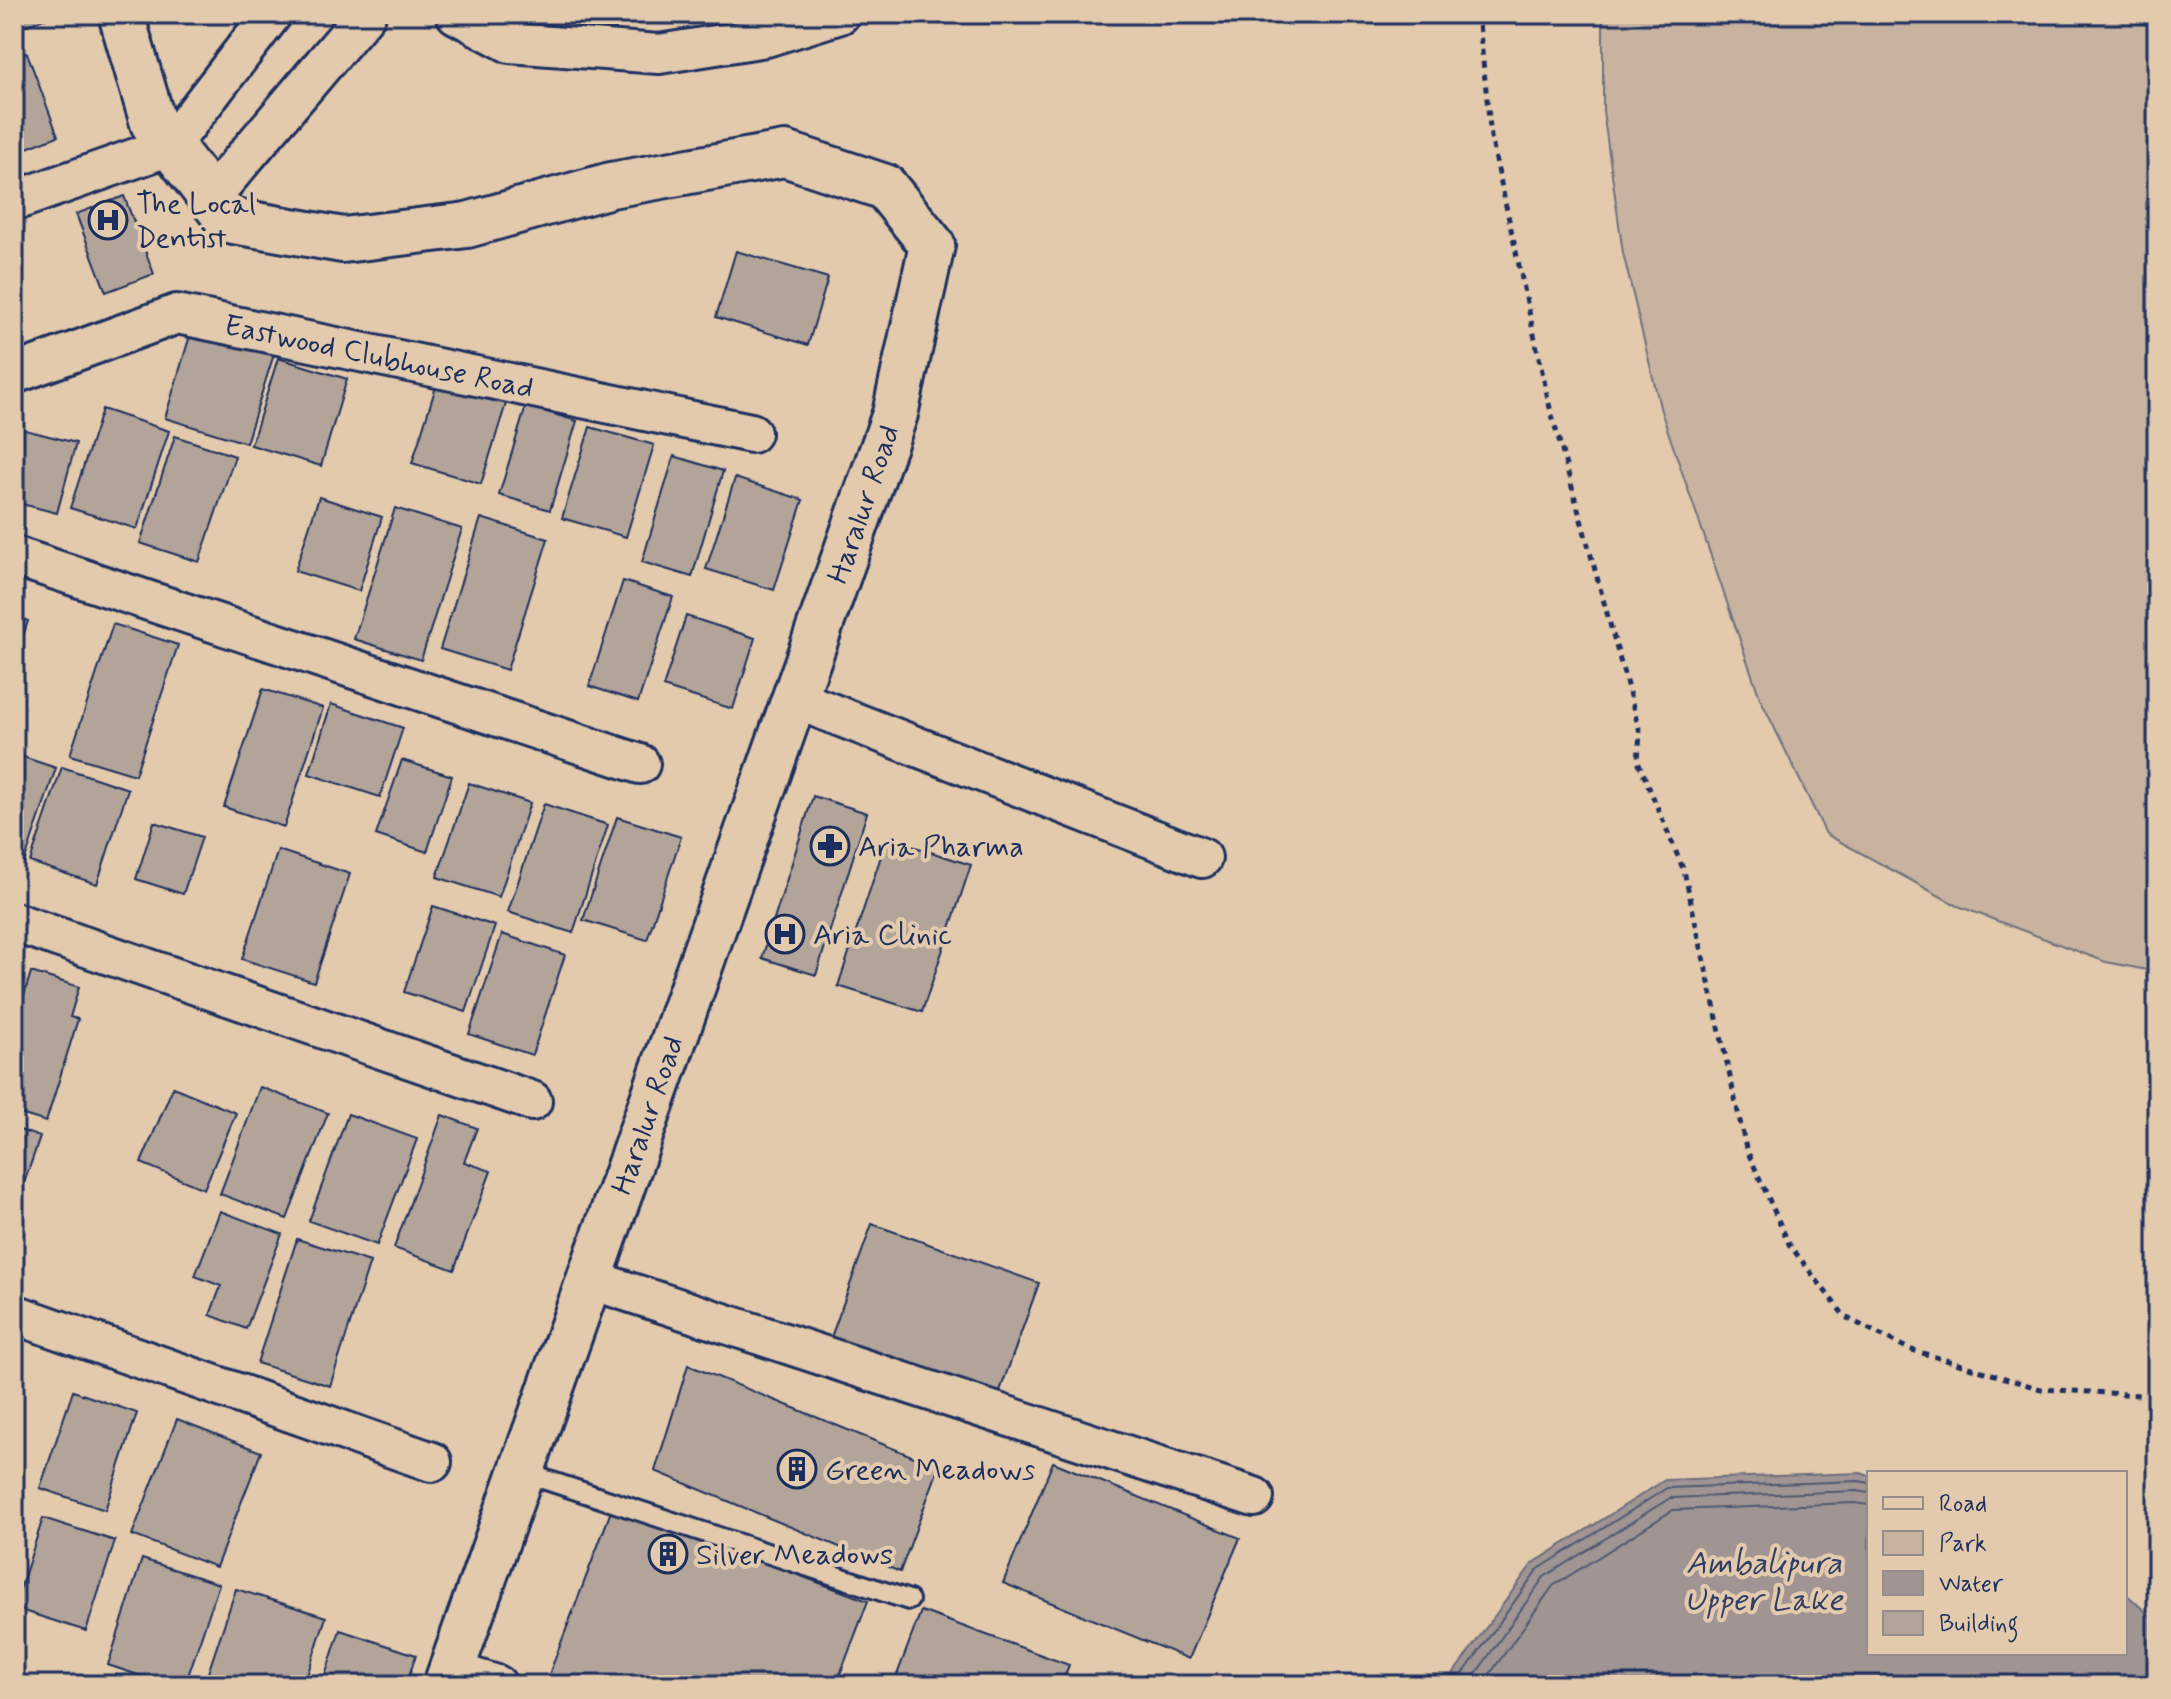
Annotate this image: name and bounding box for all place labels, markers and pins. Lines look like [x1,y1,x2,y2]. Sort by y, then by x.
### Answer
place label: The Local Dentist [136,185,256,258]
hospital icon: The Local Dentist [87,199,129,241]
pharmacy icon: Aria Pharma [809,825,851,867]
place label: Aria Pharma [858,828,1024,867]
hospital icon: Aria Clinic [764,913,806,955]
place label: Aria Clinic [813,916,952,955]
building icon: Green Meadows [776,1448,818,1490]
place label: Green Meadows [825,1451,1035,1490]
building icon: Silver Meadows [647,1533,689,1575]
place label: Silver Meadows [696,1536,893,1575]

